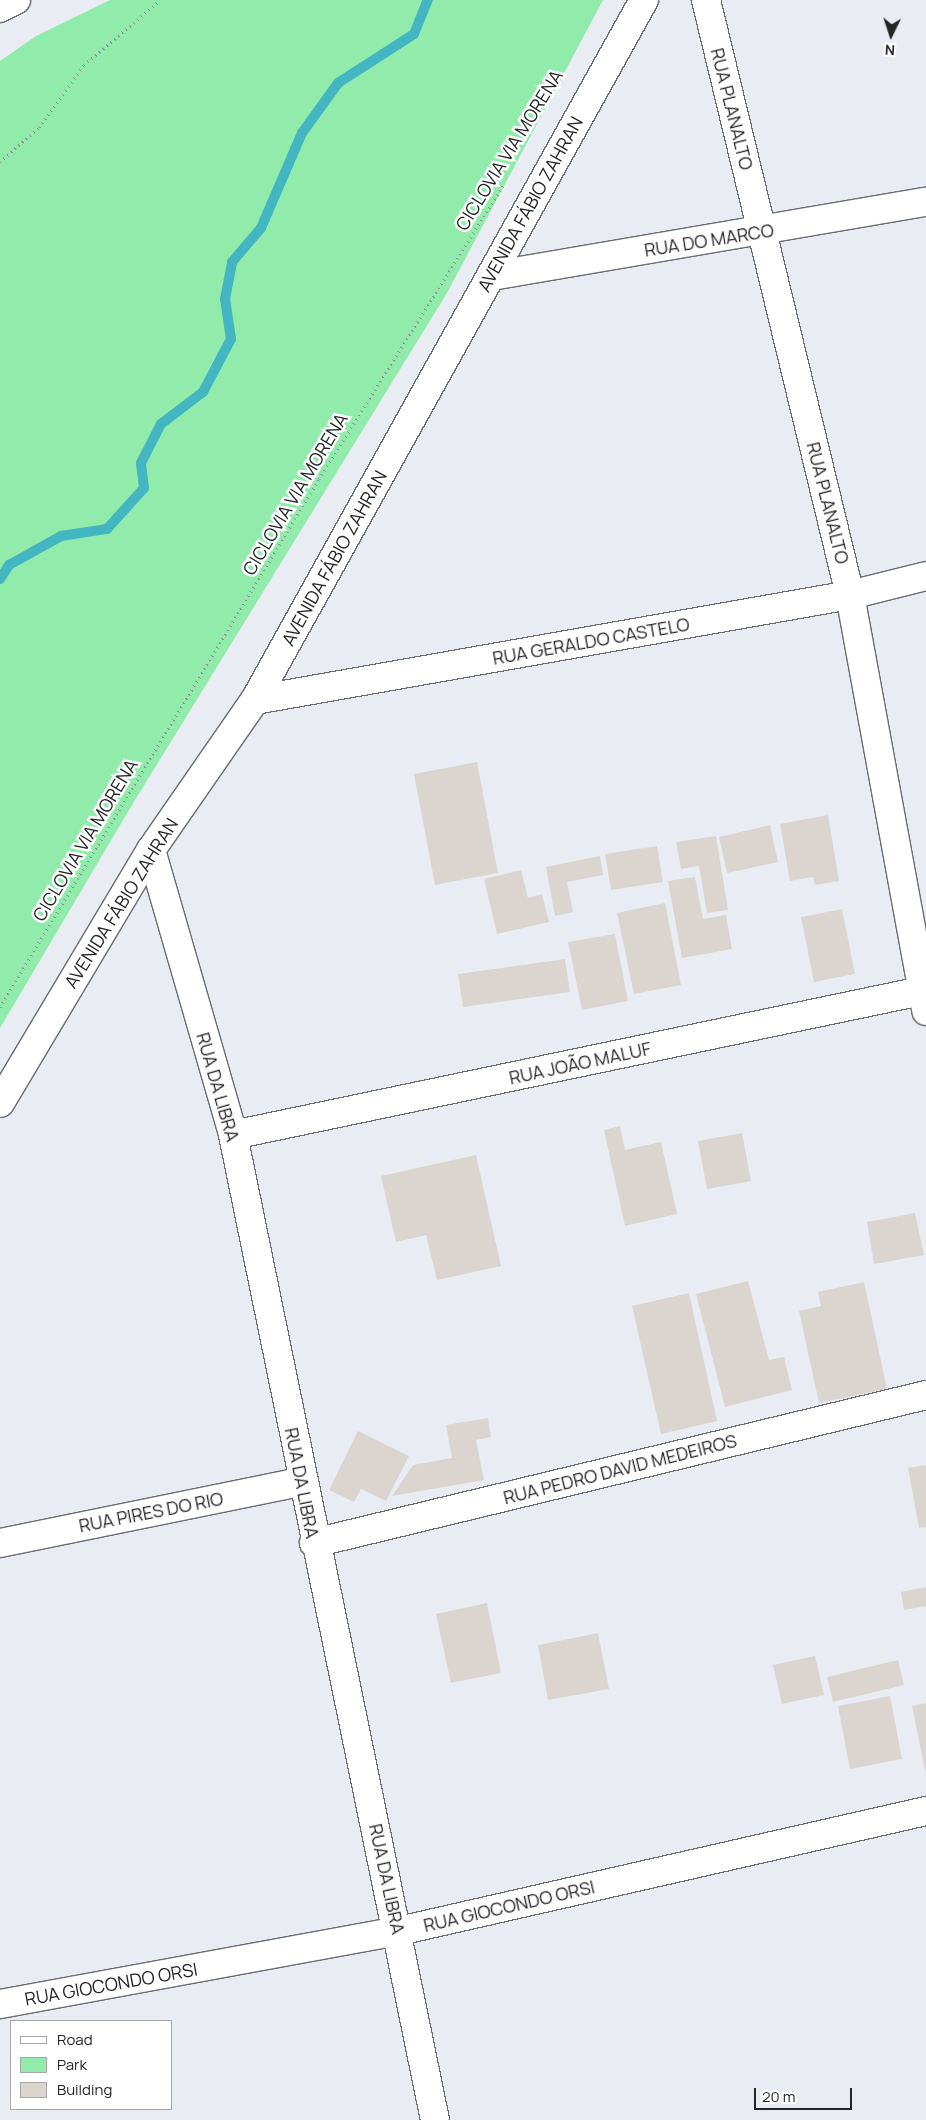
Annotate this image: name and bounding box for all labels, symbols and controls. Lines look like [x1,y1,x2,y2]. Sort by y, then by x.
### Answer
north arrow [866,10,916,60]
text: N [884,41,896,60]
street label: RUA PLANALTO [706,46,758,172]
street label: CICLOVIA VIA MORENA [451,66,567,234]
street label: AVENIDA FÁBIO ZAHRAN [473,113,587,295]
street label: RUA DO MARCO [643,219,775,261]
street label: CICLOVIA VIA MORENA [238,409,352,579]
street label: RUA PLANALTO [802,440,854,566]
street label: AVENIDA FÁBIO ZAHRAN [277,467,391,649]
street label: RUA GERALDO CASTELO [491,613,691,669]
street label: CICLOVIA VIA MORENA [28,755,142,925]
street label: AVENIDA FÁBIO ZAHRAN [60,814,182,992]
street label: RUA DA LIBRA [192,1030,244,1144]
street label: RUA JOÃO MALUF [507,1037,653,1089]
street label: RUA DA LIBRA [281,1426,323,1540]
street label: RUA PEDRO DAVID MEDEIROS [501,1430,739,1508]
street label: RUA PIRES DO RIO [77,1487,225,1537]
street label: RUA DA LIBRA [365,1822,409,1936]
street label: RUA GIOCONDO ORSI [421,1876,597,1936]
street label: RUA GIOCONDO ORSI [23,1958,199,2010]
legend [10,2020,172,2110]
text: Road [57,2029,93,2050]
text: Park [57,2054,87,2075]
scale bar [756,2078,854,2110]
text: Building [57,2079,112,2100]
text: 20 m [762,2086,795,2107]

